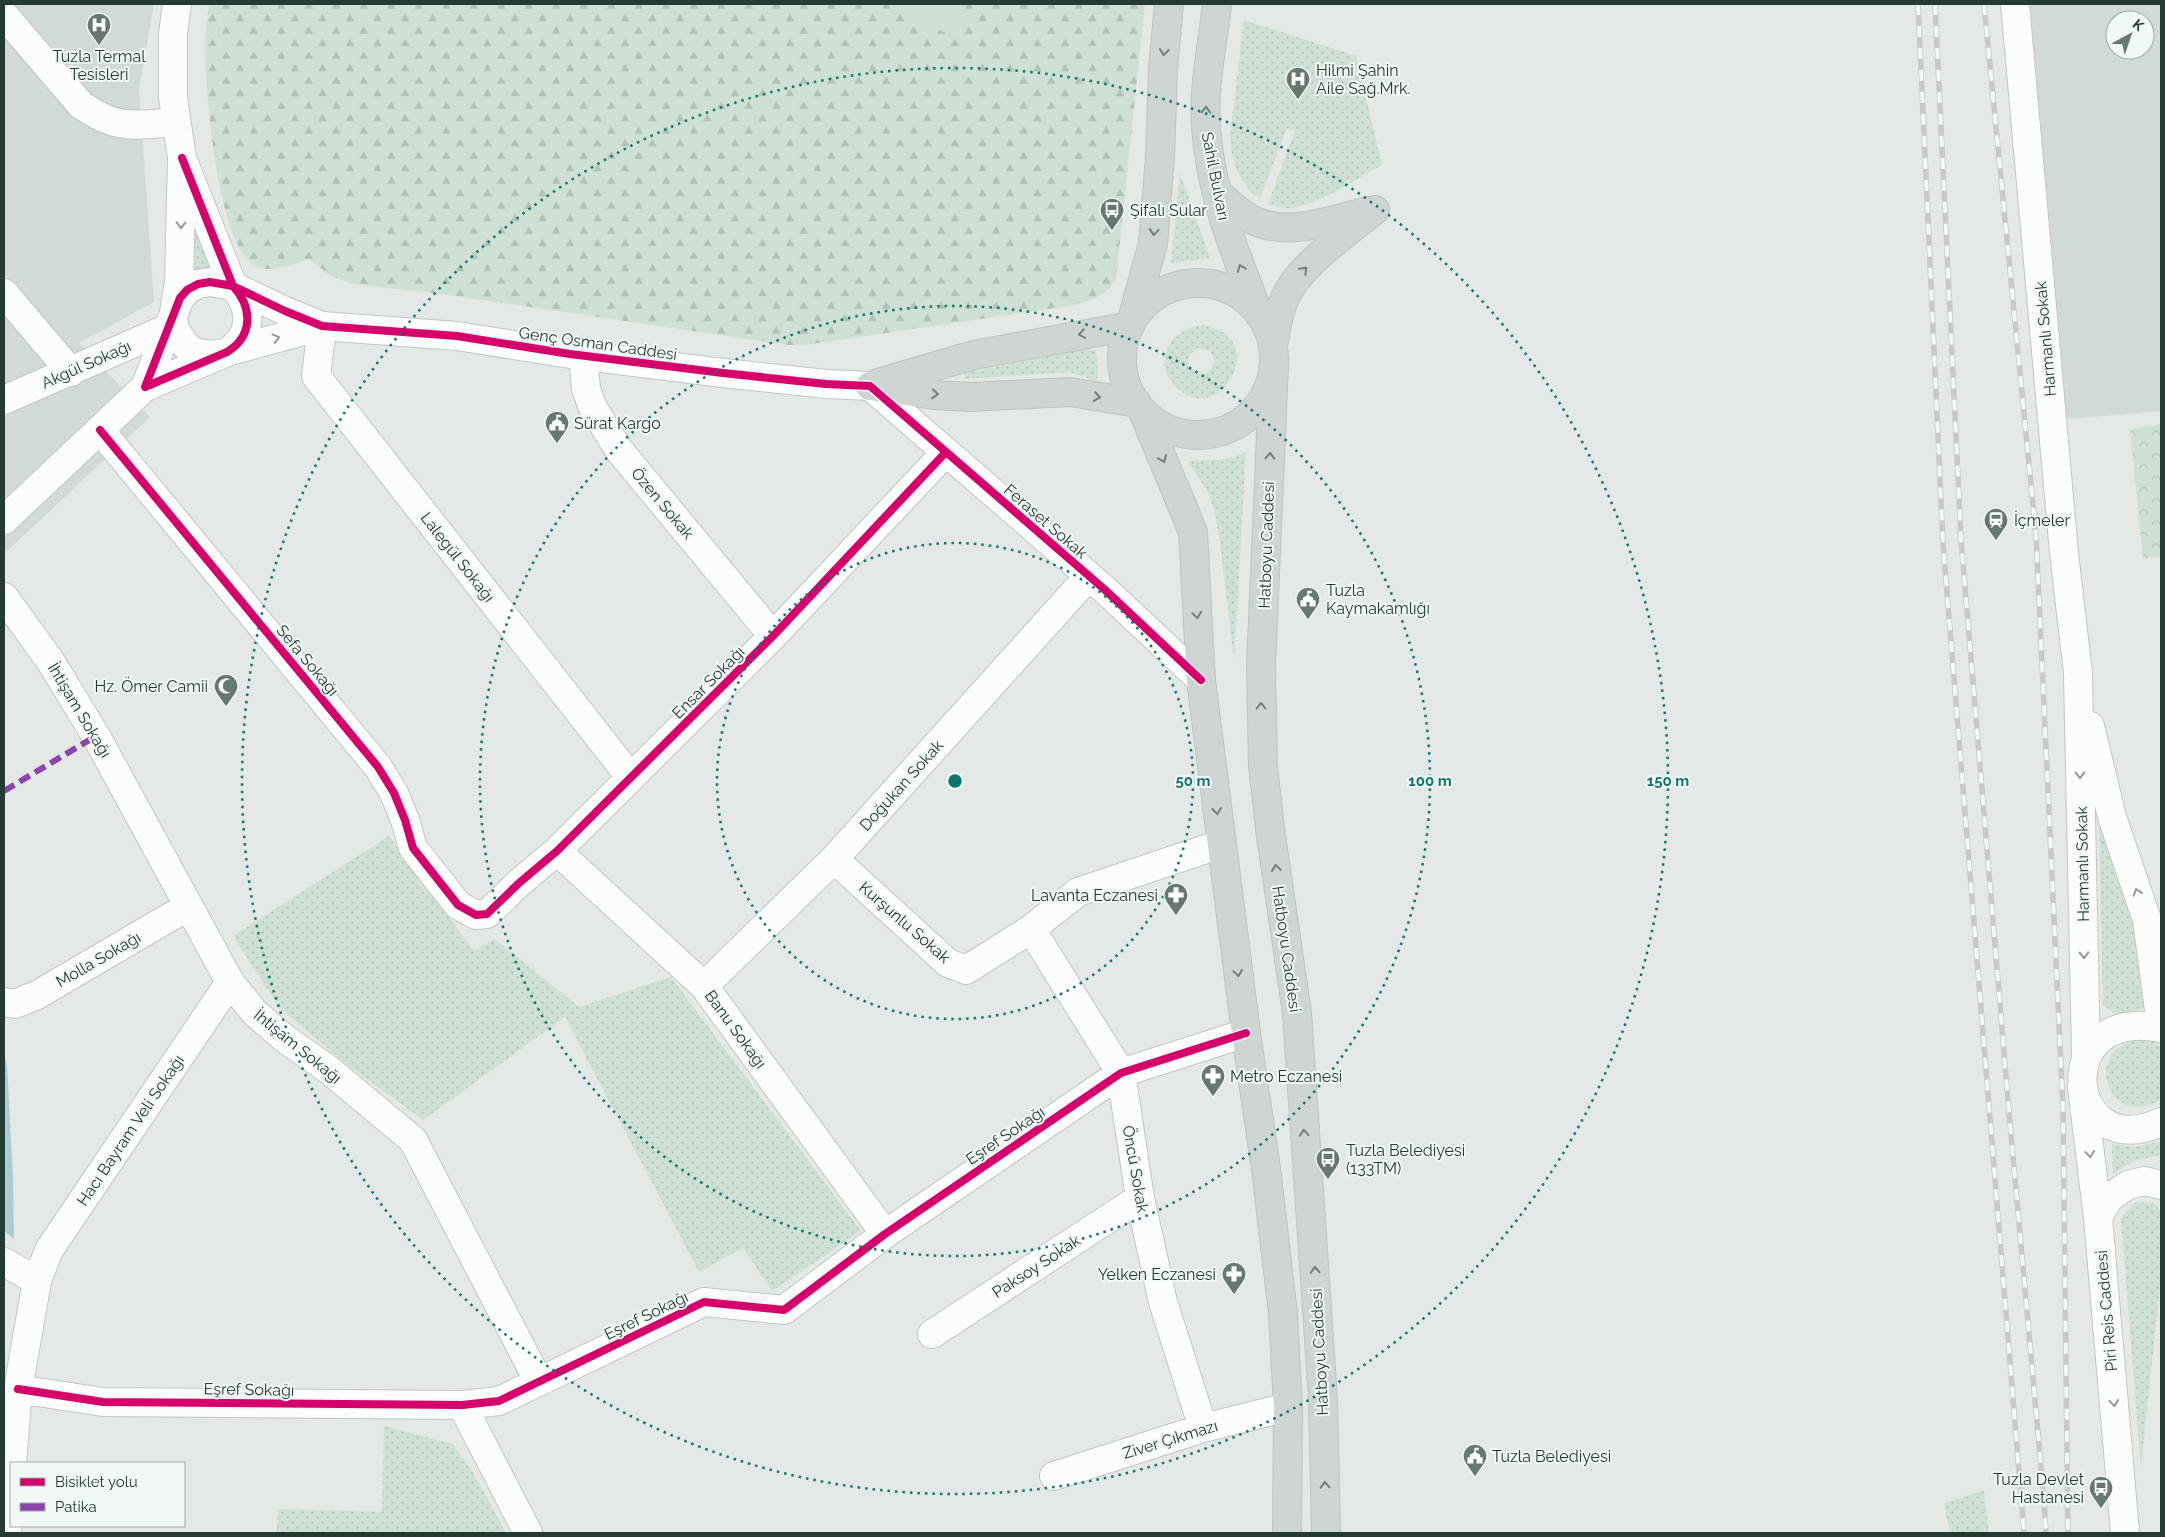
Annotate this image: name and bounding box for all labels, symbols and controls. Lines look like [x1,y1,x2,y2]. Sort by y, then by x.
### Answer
north arrow [2105,10,2155,60]
hospital icon: Tuzla Termal Tesisleri [86,12,112,46]
text: K [2130,16,2148,35]
place label: Tuzla Termal Tesisleri [52,47,146,84]
one-way arrow [1159,49,1170,57]
place label: Hilmi Şahin Aile Sağ.Mrk. [1316,61,1411,98]
hospital icon: Hilmi Şahin Aile Sağ.Mrk. [1285,66,1311,100]
one-way arrow [1201,106,1211,114]
street label: Sahil Bulvarı [1198,130,1233,222]
bus stop icon: Şifalı Sular [1099,197,1125,231]
place label: Şifalı Sular [1130,201,1207,220]
one-way arrow [176,221,186,229]
one-way arrow [1149,228,1160,236]
one-way arrow [1236,264,1246,272]
one-way arrow [1298,267,1307,276]
street label: Harmanlı Sokak [2031,280,2060,397]
street label: Genç Osman Caddesi [517,323,678,364]
one-way arrow [1077,328,1086,339]
one-way arrow [272,333,280,343]
street label: Akgül Sokağı [38,336,134,393]
one-way arrow [932,389,940,400]
one-way arrow [1093,391,1102,401]
public building icon: Sürat Kargo [544,410,570,444]
place label: Sürat Kargo [574,414,661,433]
one-way arrow [1265,452,1275,460]
one-way arrow [1157,454,1167,462]
street label: Özen Sokak [627,463,699,543]
street label: Feraset Sokak [1000,480,1092,563]
street label: Hatboyu Caddesi [1255,481,1278,609]
station icon: İçmeler [1983,507,2009,541]
street label: Lalegül Sokağı [417,509,499,606]
place label: İçmeler [2014,510,2070,530]
place label: Tuzla Kaymakamlığı [1326,581,1430,618]
public building icon: Tuzla Kaymakamlığı [1295,586,1321,620]
one-way arrow [1191,611,1202,619]
street label: Sefa Sokağı [272,621,343,700]
street label: Ensar Sokağı [668,642,748,722]
street label: İhtişam Sokağı [44,659,116,761]
mosque icon: Hz. Ömer Camii [213,673,239,707]
place label: Hz. Ömer Camii [94,676,208,696]
one-way arrow [1256,702,1267,710]
street label: Doğukan Sokak [856,736,948,835]
one-way arrow [2075,771,2085,779]
centre of rings [946,772,964,790]
text: 50 m [1175,772,1211,790]
text: 100 m [1408,772,1452,790]
text: 150 m [1647,772,1689,790]
street label: Harmanlı Sokak [2072,806,2093,922]
one-way arrow [1211,808,1222,816]
one-way arrow [1271,863,1281,872]
street label: Kurşunlu Sokak [855,878,955,967]
pharmacy icon: Lavanta Eczanesi [1163,882,1189,916]
street label: Hatboyu Caddesi [1268,885,1305,1013]
place label: Lavanta Eczanesi [1031,886,1158,905]
one-way arrow [2133,888,2143,896]
street label: Molla Sokağı [52,928,144,991]
one-way arrow [2079,951,2089,959]
one-way arrow [1232,969,1243,977]
street label: Banu Sokağı [701,986,770,1072]
street label: İhtişam Sokağı [250,1005,346,1087]
street label: Hacı Bayram Veli Sokağı [73,1051,188,1209]
pharmacy icon: Metro Eczanesi [1200,1063,1226,1097]
place label: Metro Eczanesi [1230,1067,1342,1086]
street label: Eşref Sokağı [962,1102,1048,1169]
street label: Öncü Sokak [1118,1124,1154,1215]
one-way arrow [1299,1129,1310,1137]
place label: Tuzla Belediyesi (133TM) [1346,1141,1465,1178]
bus stop icon: Tuzla Belediyesi (133TM) [1315,1146,1341,1180]
one-way arrow [2084,1150,2095,1158]
street label: Paksoy Sokak [989,1231,1084,1302]
street label: Piri Reis Caddesi [2092,1250,2121,1372]
pharmacy icon: Yelken Eczanesi [1221,1261,1247,1295]
place label: Yelken Eczanesi [1098,1265,1216,1284]
one-way arrow [1309,1266,1320,1274]
street label: Eşref Sokağı [601,1287,691,1344]
street label: Hatboyu Caddesi [1307,1288,1332,1416]
street label: Eşref Sokağı [203,1379,295,1400]
one-way arrow [2108,1399,2119,1407]
street label: Ziver Çıkmazı [1120,1416,1220,1463]
public building icon: Tuzla Belediyesi [1462,1443,1488,1477]
place label: Tuzla Belediyesi [1492,1447,1611,1466]
legend [10,1462,185,1527]
place label: Tuzla Devlet Hastanesi [1993,1470,2085,1507]
text: Bisiklet yolu [55,1473,138,1491]
bus stop icon: Tuzla Devlet Hastanesi [2088,1475,2114,1509]
one-way arrow [1320,1480,1330,1488]
text: Patika [55,1498,97,1516]

